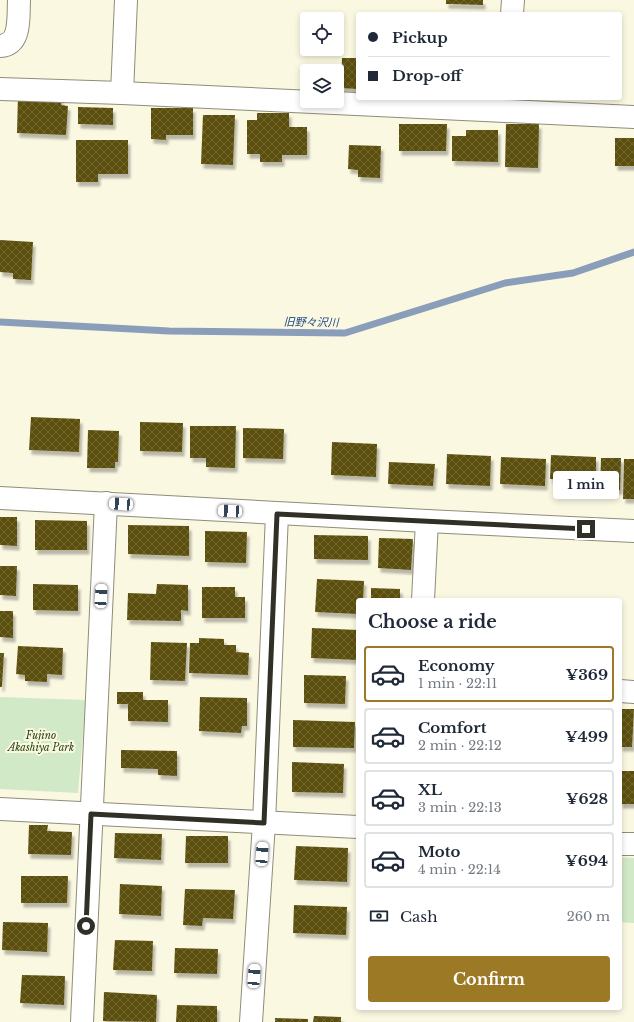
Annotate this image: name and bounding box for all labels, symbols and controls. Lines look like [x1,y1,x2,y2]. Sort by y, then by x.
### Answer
map controls [300,12,344,108]
button: locate [300,12,344,56]
text: Pickup [392,28,448,47]
button: layers [300,64,344,108]
text: Drop-off [392,66,462,85]
water label: 旧野々沢川 [283,315,340,329]
callout: 1 min [553,471,619,499]
text: 1 min [567,476,605,493]
car [109,497,133,511]
car [218,504,242,518]
route end [577,520,595,538]
car [94,584,108,608]
text: Choose a ride [368,611,497,633]
icon: car [370,656,406,692]
text: Economy [418,656,495,675]
text: ¥369 [565,665,608,684]
text: 1 min · 22:11 [418,675,497,692]
icon: car [370,718,406,754]
text: Comfort [418,718,486,737]
text: ¥499 [565,727,608,746]
park label: Fujino Akashiya Park [6,729,74,754]
text: 2 min · 22:12 [418,737,502,754]
icon: car [370,780,406,816]
text: XL [418,780,442,799]
text: ¥628 [566,789,608,808]
text: 3 min · 22:13 [418,799,502,816]
car [255,842,269,866]
icon: car [370,842,406,878]
text: Moto [418,842,460,861]
text: ¥694 [565,851,608,870]
text: 4 min · 22:14 [418,861,501,878]
icon: cash [368,905,390,927]
text: Cash [400,907,437,926]
text: 260 m [567,908,610,925]
route start [77,917,95,935]
button: Confirm [368,956,610,1002]
car [247,964,261,988]

